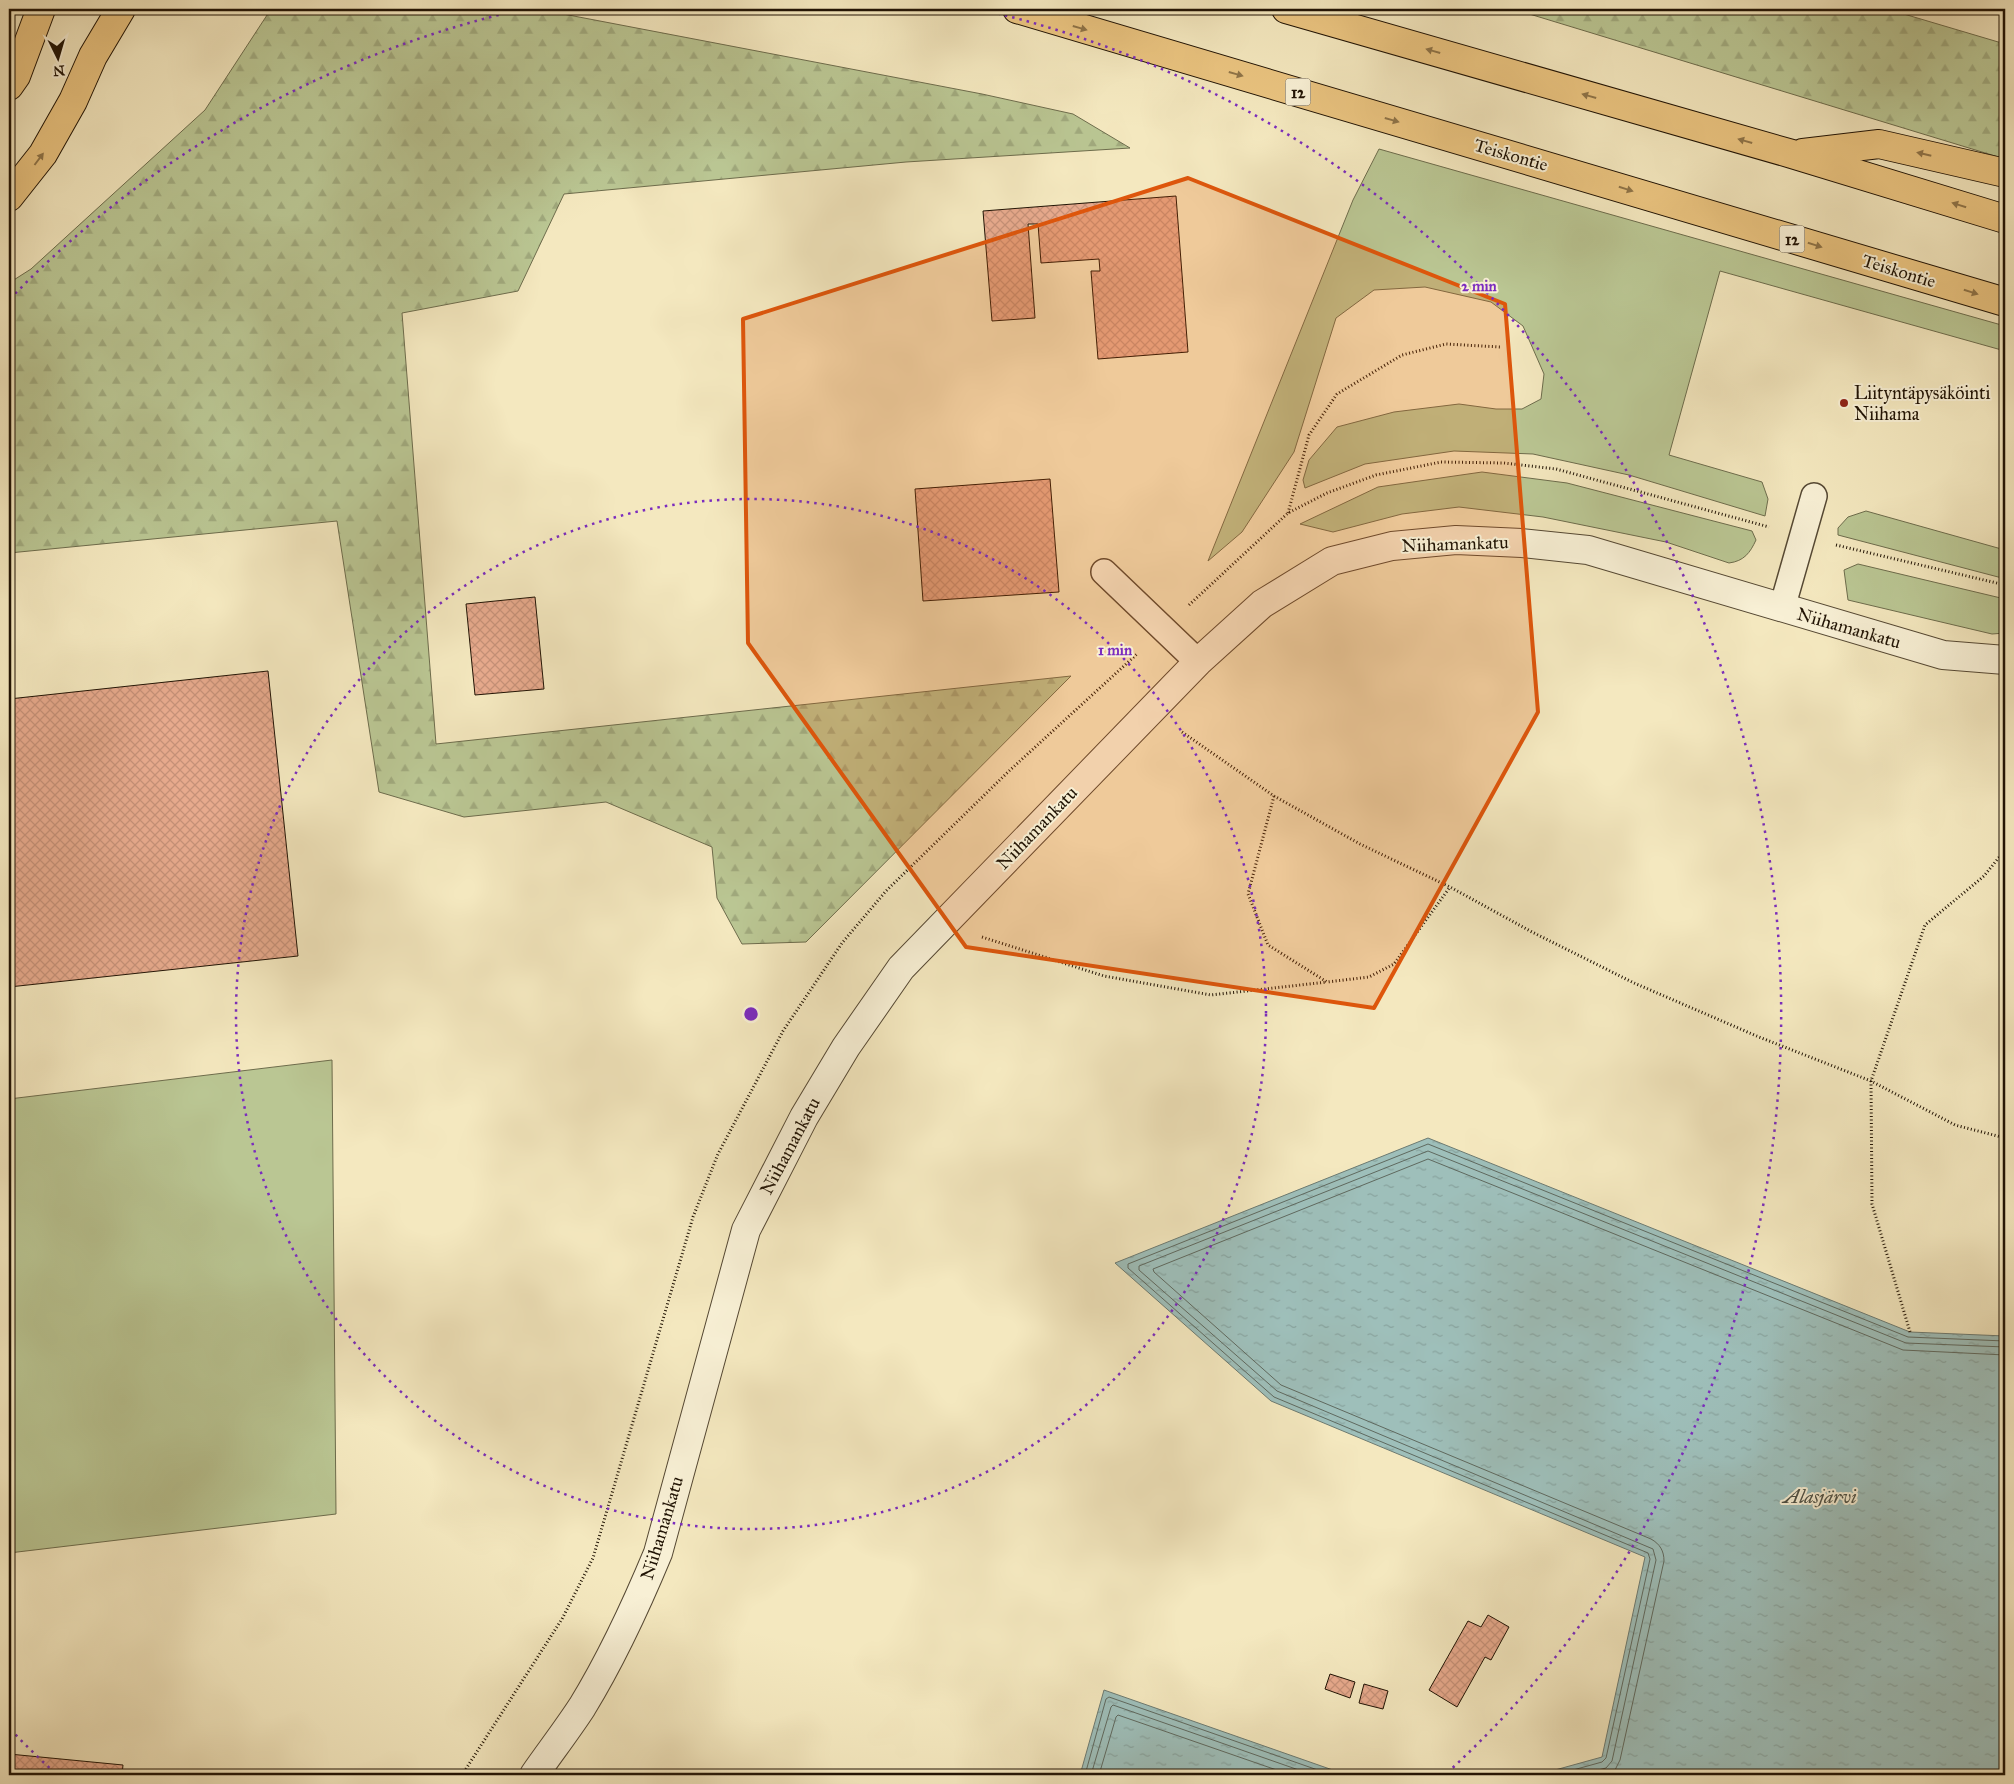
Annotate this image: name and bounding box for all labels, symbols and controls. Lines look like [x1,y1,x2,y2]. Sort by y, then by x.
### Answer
one-way arrow [1073,24,1088,32]
north arrow [32,32,82,82]
one-way arrow [1425,46,1440,54]
text: N [52,61,66,79]
one-way arrow [1229,70,1244,78]
road number: 12 [1286,78,1310,105]
one-way arrow [1582,91,1597,99]
one-way arrow [1384,116,1399,124]
street label: Teiskontie [1472,134,1550,176]
one-way arrow [1738,136,1753,144]
one-way arrow [1916,150,1931,158]
one-way arrow [33,153,44,166]
one-way arrow [1618,185,1633,193]
one-way arrow [1951,200,1966,208]
road number: 12 [1780,225,1804,252]
one-way arrow [1808,242,1823,250]
street label: Teiskontie [1860,249,1938,293]
text: 2 min [1461,277,1498,295]
one-way arrow [1963,288,1978,296]
place label: Liityntäpysäköinti Niihama [1854,382,1990,425]
marker: Liityntäpysäköinti Niihama [1838,397,1850,409]
street label: Niihamankatu [1401,531,1509,557]
street label: Niihamankatu [1794,603,1904,653]
text: 1 min [1098,641,1133,659]
street label: Niihamankatu [992,782,1082,874]
centre of rings [742,1005,760,1023]
street label: Niihamankatu [755,1093,825,1198]
street label: Niihamankatu [636,1473,688,1582]
water label: Alasjärvi [1781,1485,1857,1508]

